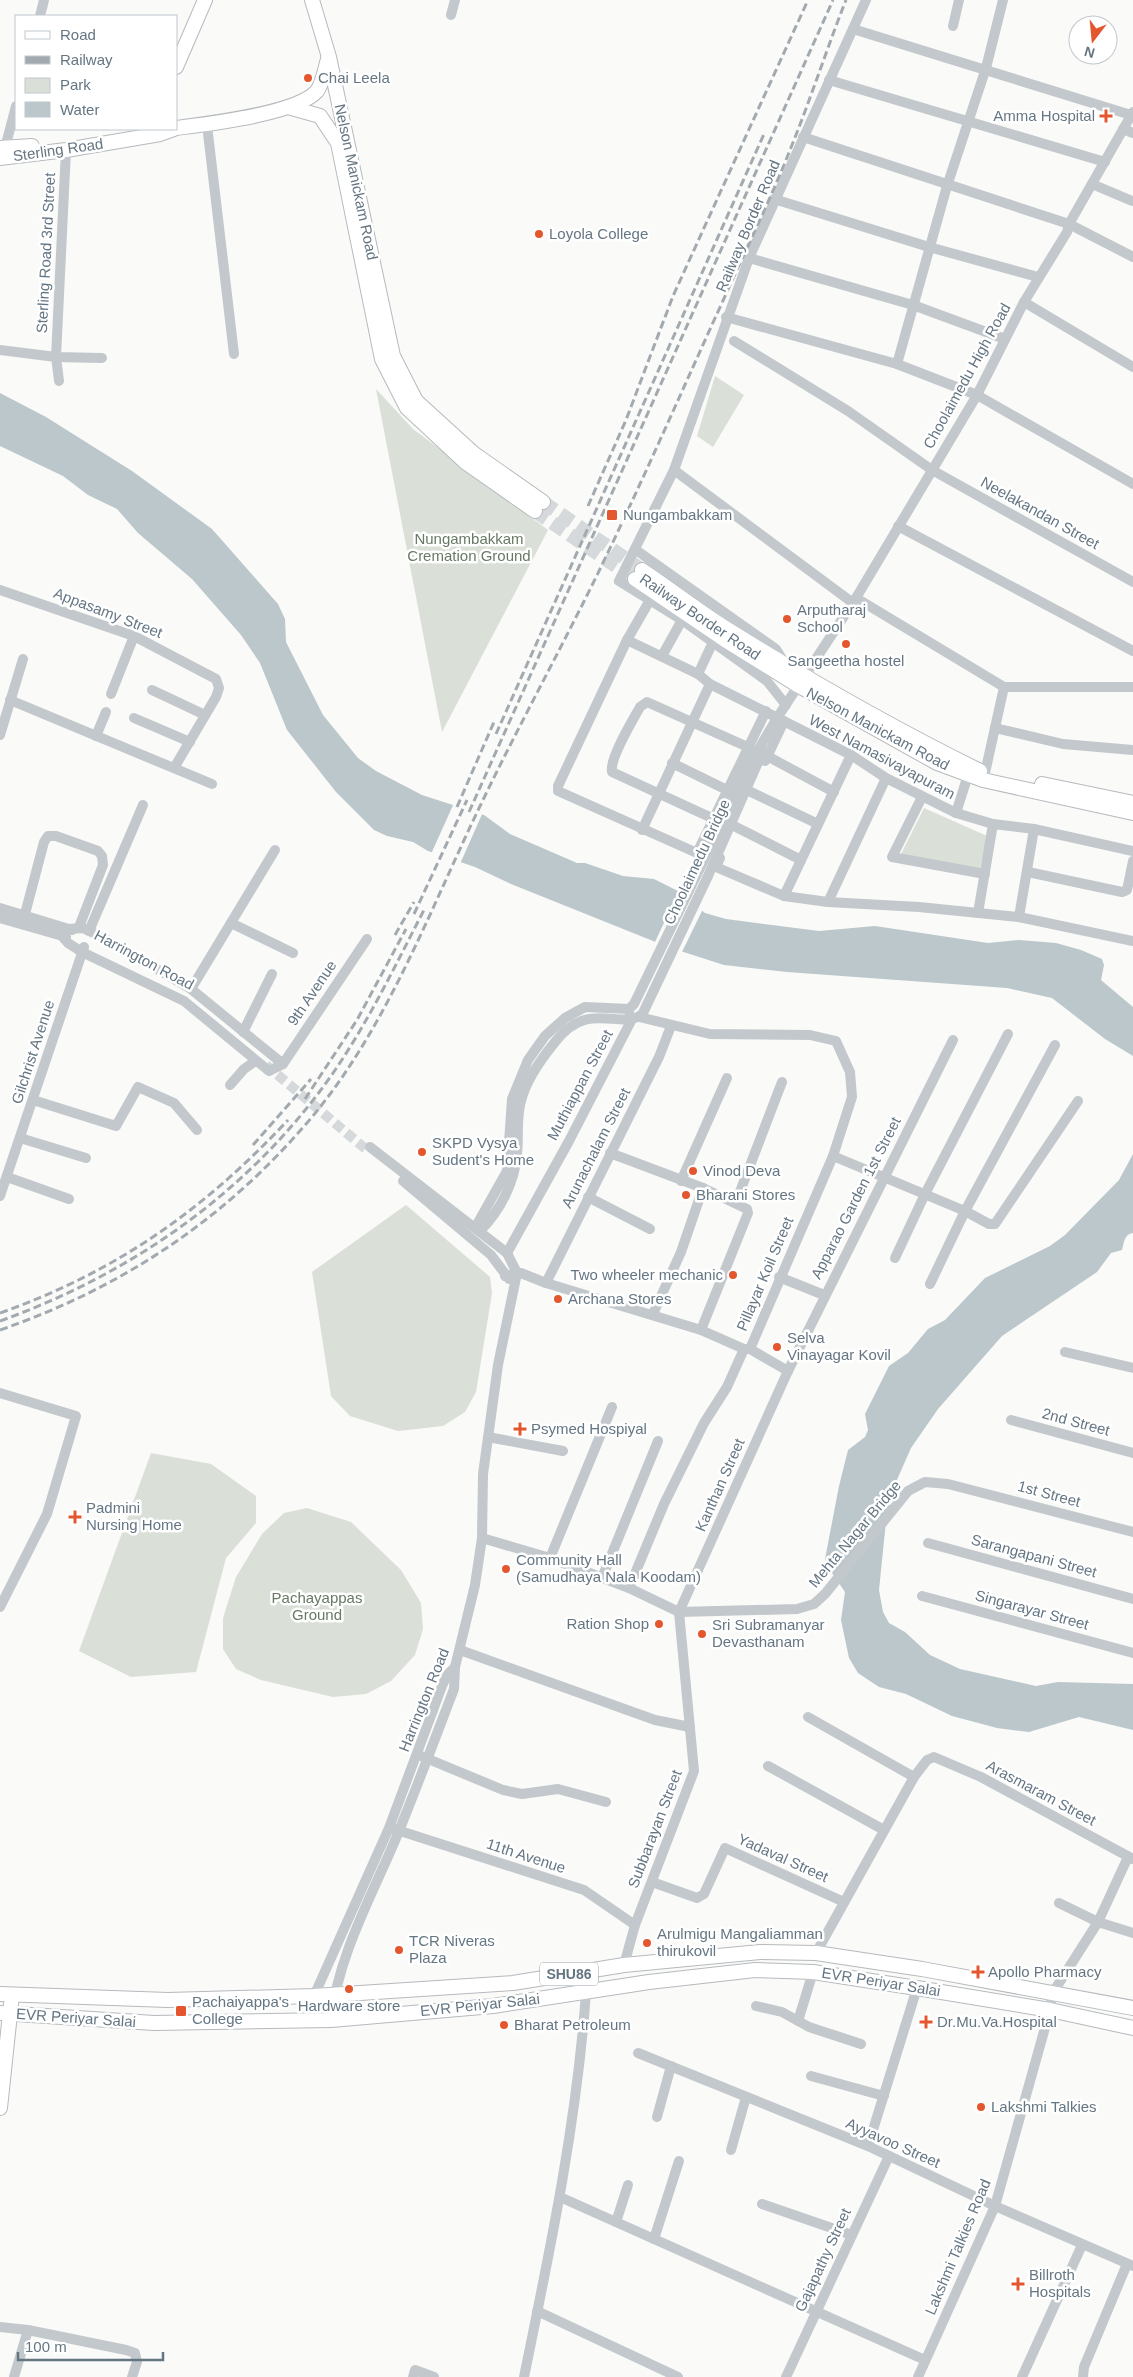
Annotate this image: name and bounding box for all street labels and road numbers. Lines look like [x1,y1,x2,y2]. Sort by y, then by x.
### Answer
street label: Nelson Manickam Road [332,102,381,262]
street label: Sterling Road [12,135,104,164]
street label: Railway Border Road [712,157,783,294]
street label: Sterling Road 3rd Street [33,171,58,334]
street label: Choolaimedu High Road [920,300,1014,451]
street label: Neelakandan Street [978,473,1103,553]
street label: Railway Border Road [637,570,764,663]
street label: Appasamy Street [51,584,166,641]
street label: Nelson Manickam Road [804,684,953,773]
street label: West Namasivayapuram [806,711,958,802]
street label: Choolaimedu Bridge [660,797,733,927]
street label: Harrington Road [92,926,197,993]
street label: 9th Avenue [284,957,340,1028]
street label: Gilchrist Avenue [8,998,57,1106]
street label: Muthiappan Street [543,1026,616,1143]
street label: Arunachalam Street [558,1084,634,1211]
street label: Apparao Garden 1st Street [807,1113,904,1282]
street label: Pillayar Koil Street [733,1213,797,1334]
street label: 2nd Street [1040,1404,1113,1439]
street label: Kanthan Street [691,1435,748,1534]
street label: Mehta Nagar Bridge [805,1477,904,1591]
street label: 1st Street [1016,1477,1083,1510]
street label: Sarangapani Street [969,1531,1100,1581]
street label: Singarayar Street [974,1586,1092,1633]
street label: Harrington Road [395,1646,452,1754]
street label: Arasmaram Street [984,1756,1100,1829]
street label: Subbarayan Street [624,1767,685,1890]
street label: Yadaval Street [735,1830,832,1885]
street label: 11th Avenue [485,1835,568,1876]
road number: SHU86 [540,1962,598,1986]
street label: EVR Periyar Salai [820,1964,942,1999]
street label: EVR Periyar Salai [419,1990,541,2019]
street label: EVR Periyar Salai [16,2005,137,2030]
street label: Ayyavoo Street [843,2114,944,2171]
street label: Lakshmi Talkies Road [921,2176,994,2317]
street label: Gajapathy Street [791,2204,854,2314]

